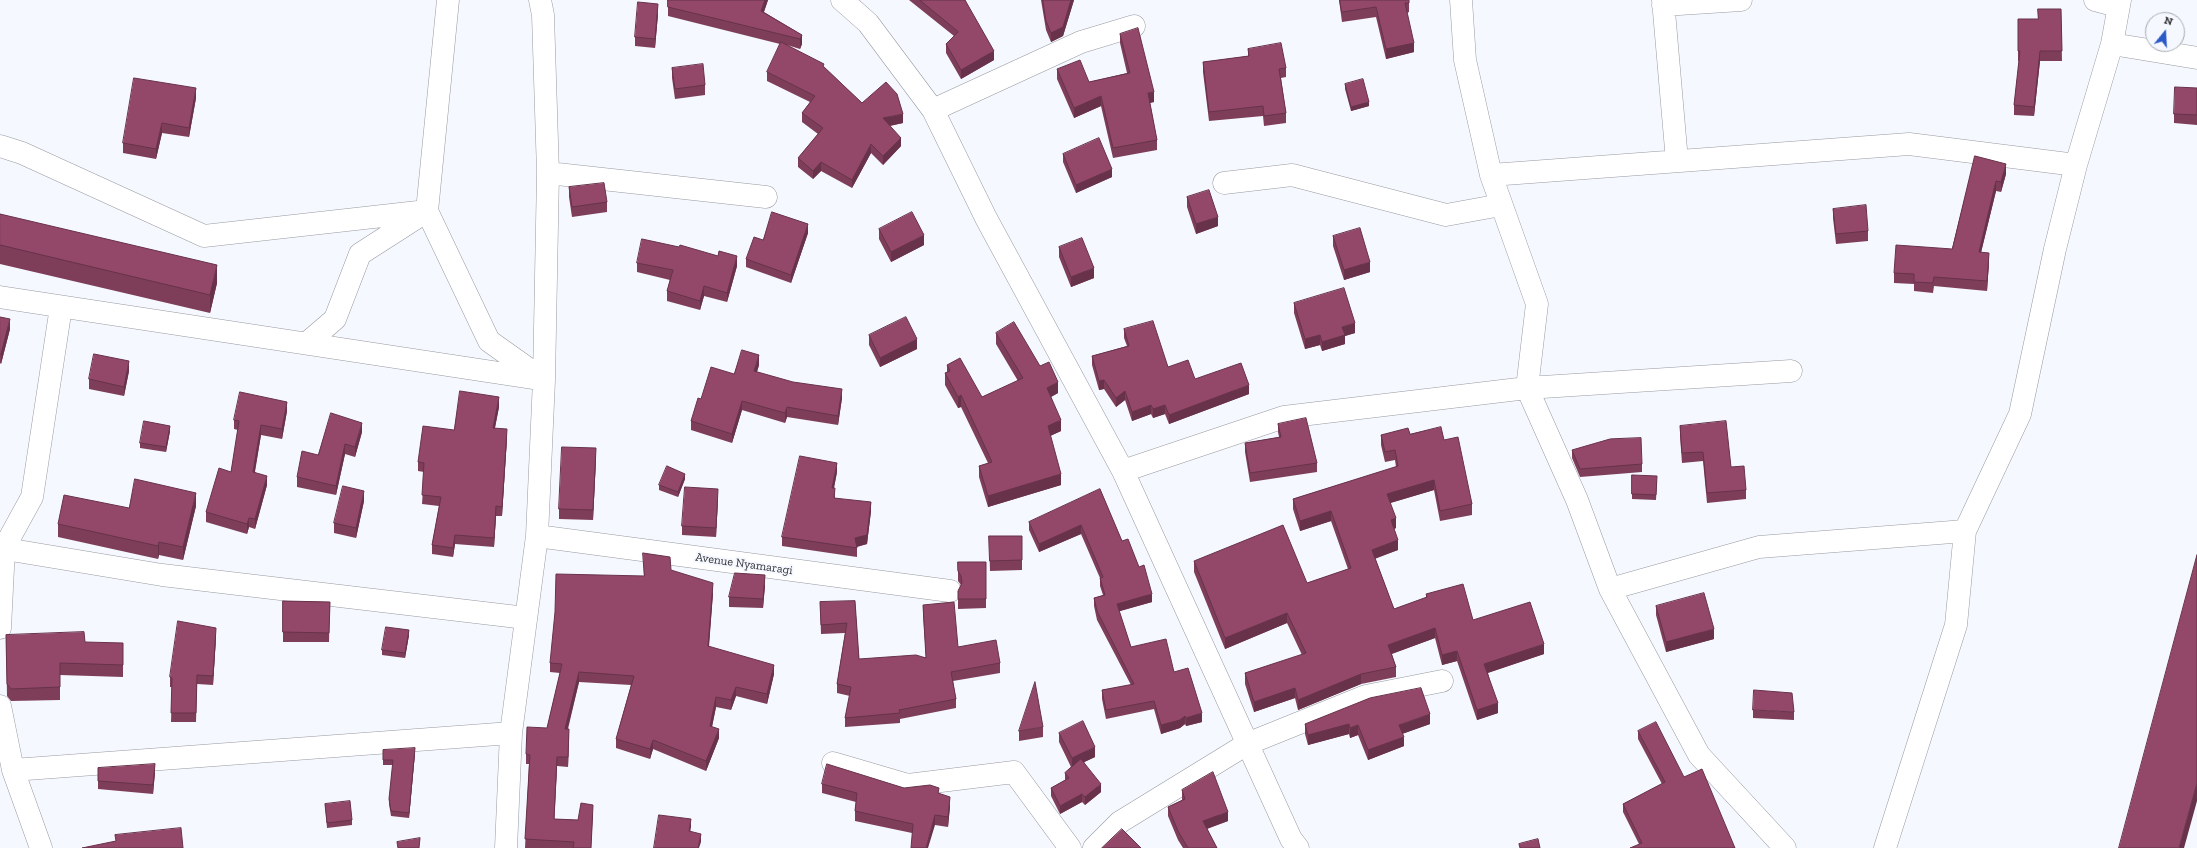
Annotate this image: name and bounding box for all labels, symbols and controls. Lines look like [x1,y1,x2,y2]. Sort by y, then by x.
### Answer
north arrow [2145,12,2185,52]
text: N [2163,14,2175,29]
street label: Avenue Nyamaragi [694,550,794,578]

